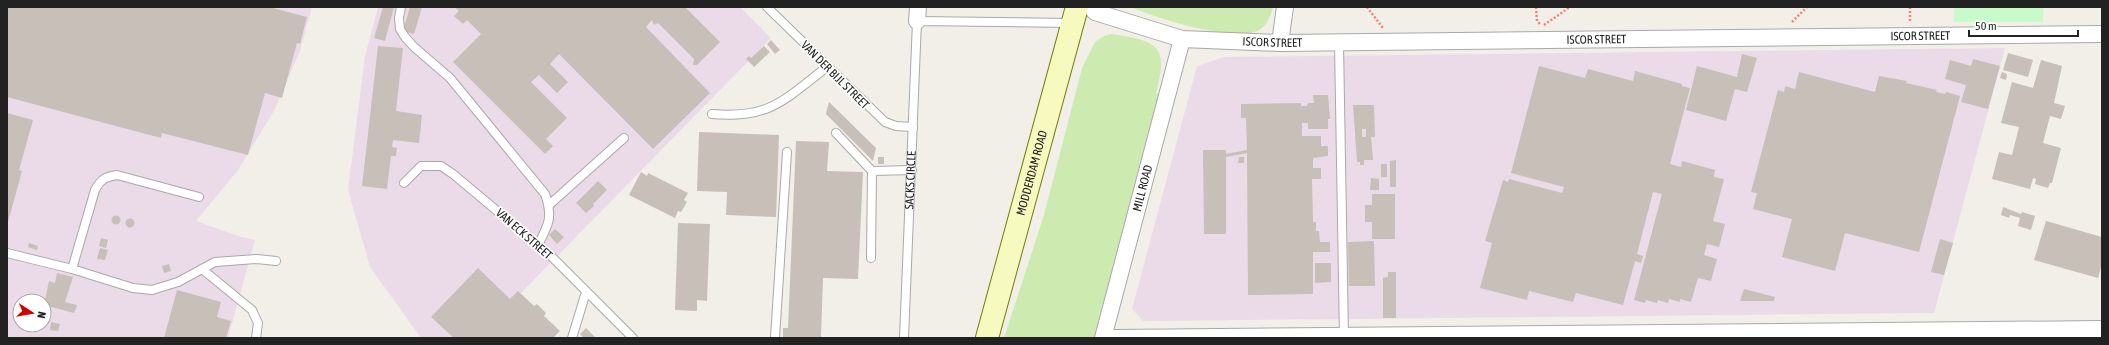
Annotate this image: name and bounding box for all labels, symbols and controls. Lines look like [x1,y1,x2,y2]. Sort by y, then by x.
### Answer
scale bar [1969,12,2078,38]
text: 50 m [1975,19,1997,33]
street label: ISCOR STREET [1890,29,1951,43]
street label: ISCOR STREET [1566,32,1627,47]
street label: ISCOR STREET [1242,34,1303,50]
street label: VAN DER BIJL STREET [798,38,872,112]
street label: MODDERDAM ROAD [1014,129,1050,217]
street label: SACKS CIRCLE [902,151,919,210]
street label: MILL ROAD [1130,163,1156,213]
street label: VAN ECK STREET [493,206,556,263]
north arrow [12,293,52,333]
text: N [35,311,48,320]

